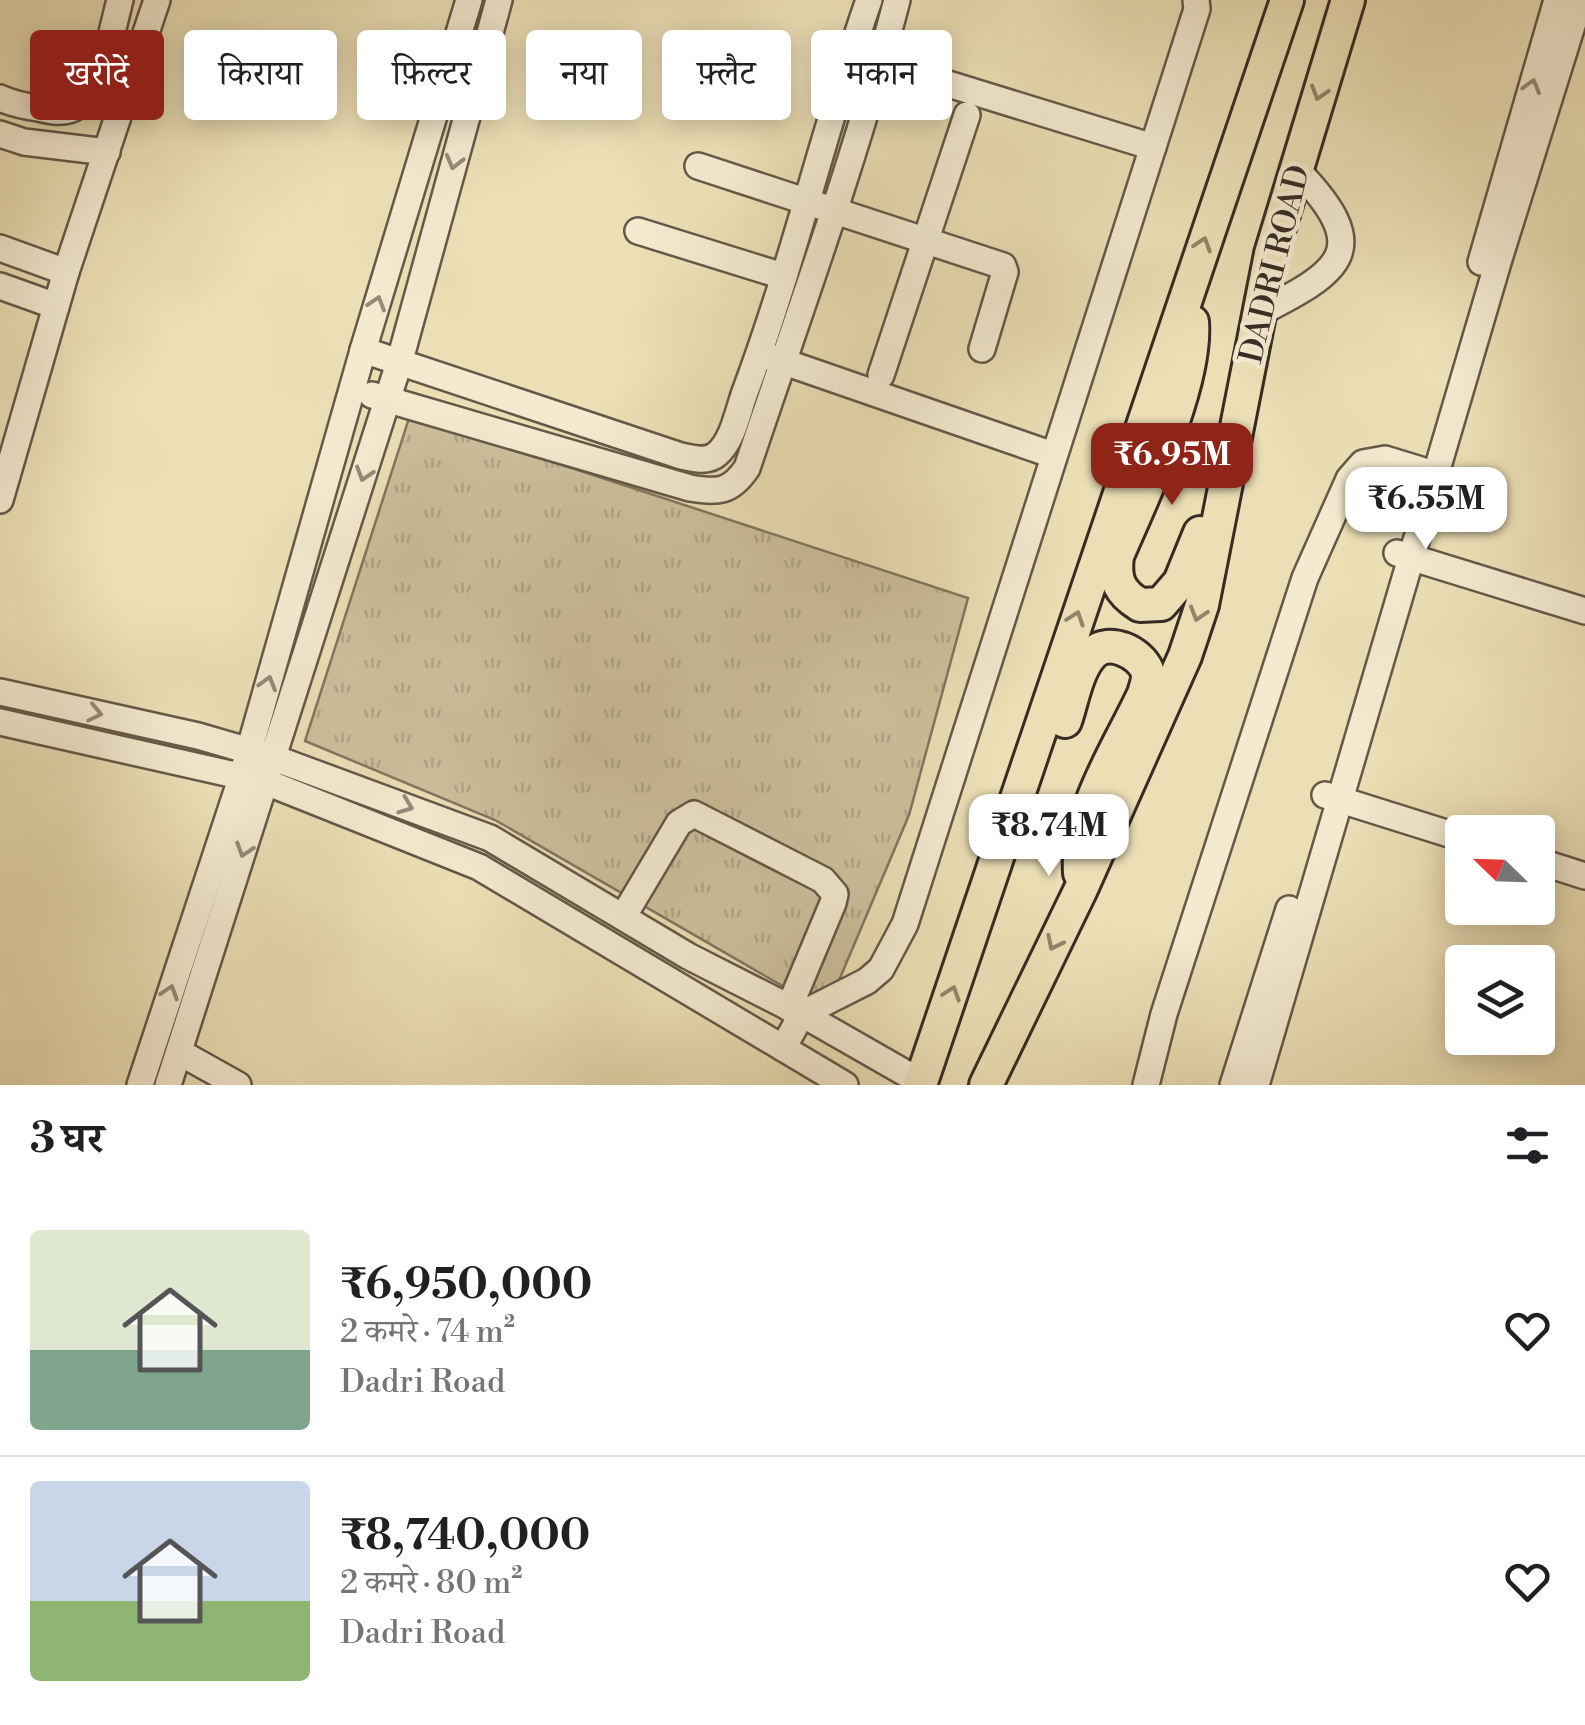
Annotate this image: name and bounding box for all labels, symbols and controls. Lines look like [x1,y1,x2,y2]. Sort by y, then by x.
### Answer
chip: खरीदें [30,30,164,120]
chip: किराया [184,30,337,120]
chip: फ़िल्टर [357,30,506,120]
chip: नया [526,30,642,120]
chip: फ़्लैट [662,30,791,120]
chip: मकान [811,30,952,120]
one-way arrow [1520,78,1541,95]
one-way arrow [1311,84,1331,101]
one-way arrow [445,152,466,170]
street label: DADRI ROAD [1231,161,1319,368]
one-way arrow [1192,236,1212,253]
one-way arrow [365,295,386,312]
pin: ₹6.95M [1091,423,1253,508]
text: ₹6.95M [1113,435,1231,475]
one-way arrow [355,464,375,481]
pin: ₹6.55M [1345,467,1507,552]
text: ₹6.55M [1367,479,1485,519]
one-way arrow [1189,604,1210,621]
one-way arrow [1065,610,1085,627]
one-way arrow [257,674,278,692]
one-way arrow [86,702,103,723]
pin: ₹8.74M [968,794,1130,879]
one-way arrow [396,795,414,815]
text: ₹8.74M [991,806,1107,846]
north arrow [1445,815,1555,925]
map controls [1445,815,1555,1055]
one-way arrow [235,841,256,858]
one-way arrow [1047,933,1067,951]
button: layers [1445,945,1555,1055]
one-way arrow [159,985,179,1002]
one-way arrow [940,985,960,1002]
text: 3 घर [30,1113,104,1166]
icon: filters [1500,1118,1555,1173]
text: ₹6,950,000 [340,1259,592,1312]
icon: home [110,1270,230,1390]
icon: heart [1500,1303,1555,1358]
text: 2 कमरे · 74 m² [340,1312,515,1352]
text: Dadri Road [340,1362,505,1402]
text: ₹8,740,000 [340,1510,590,1563]
icon: home [110,1521,230,1641]
icon: heart [1500,1554,1555,1609]
text: 2 कमरे · 80 m² [340,1563,523,1603]
text: Dadri Road [340,1613,505,1653]

